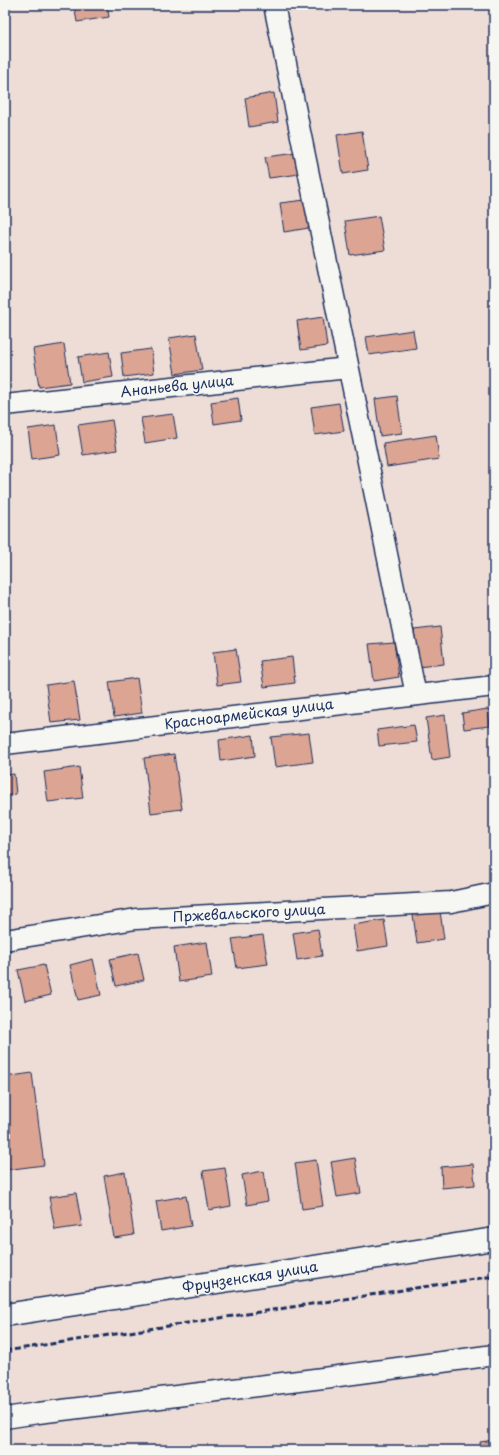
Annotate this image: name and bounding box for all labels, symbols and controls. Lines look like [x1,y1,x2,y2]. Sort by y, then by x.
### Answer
street label: Ананьева улица [119,369,235,402]
street label: Красноармейская улица [163,693,335,734]
street label: Пржевальского улица [172,898,326,927]
street label: Фрунзенская улица [181,1255,319,1298]

